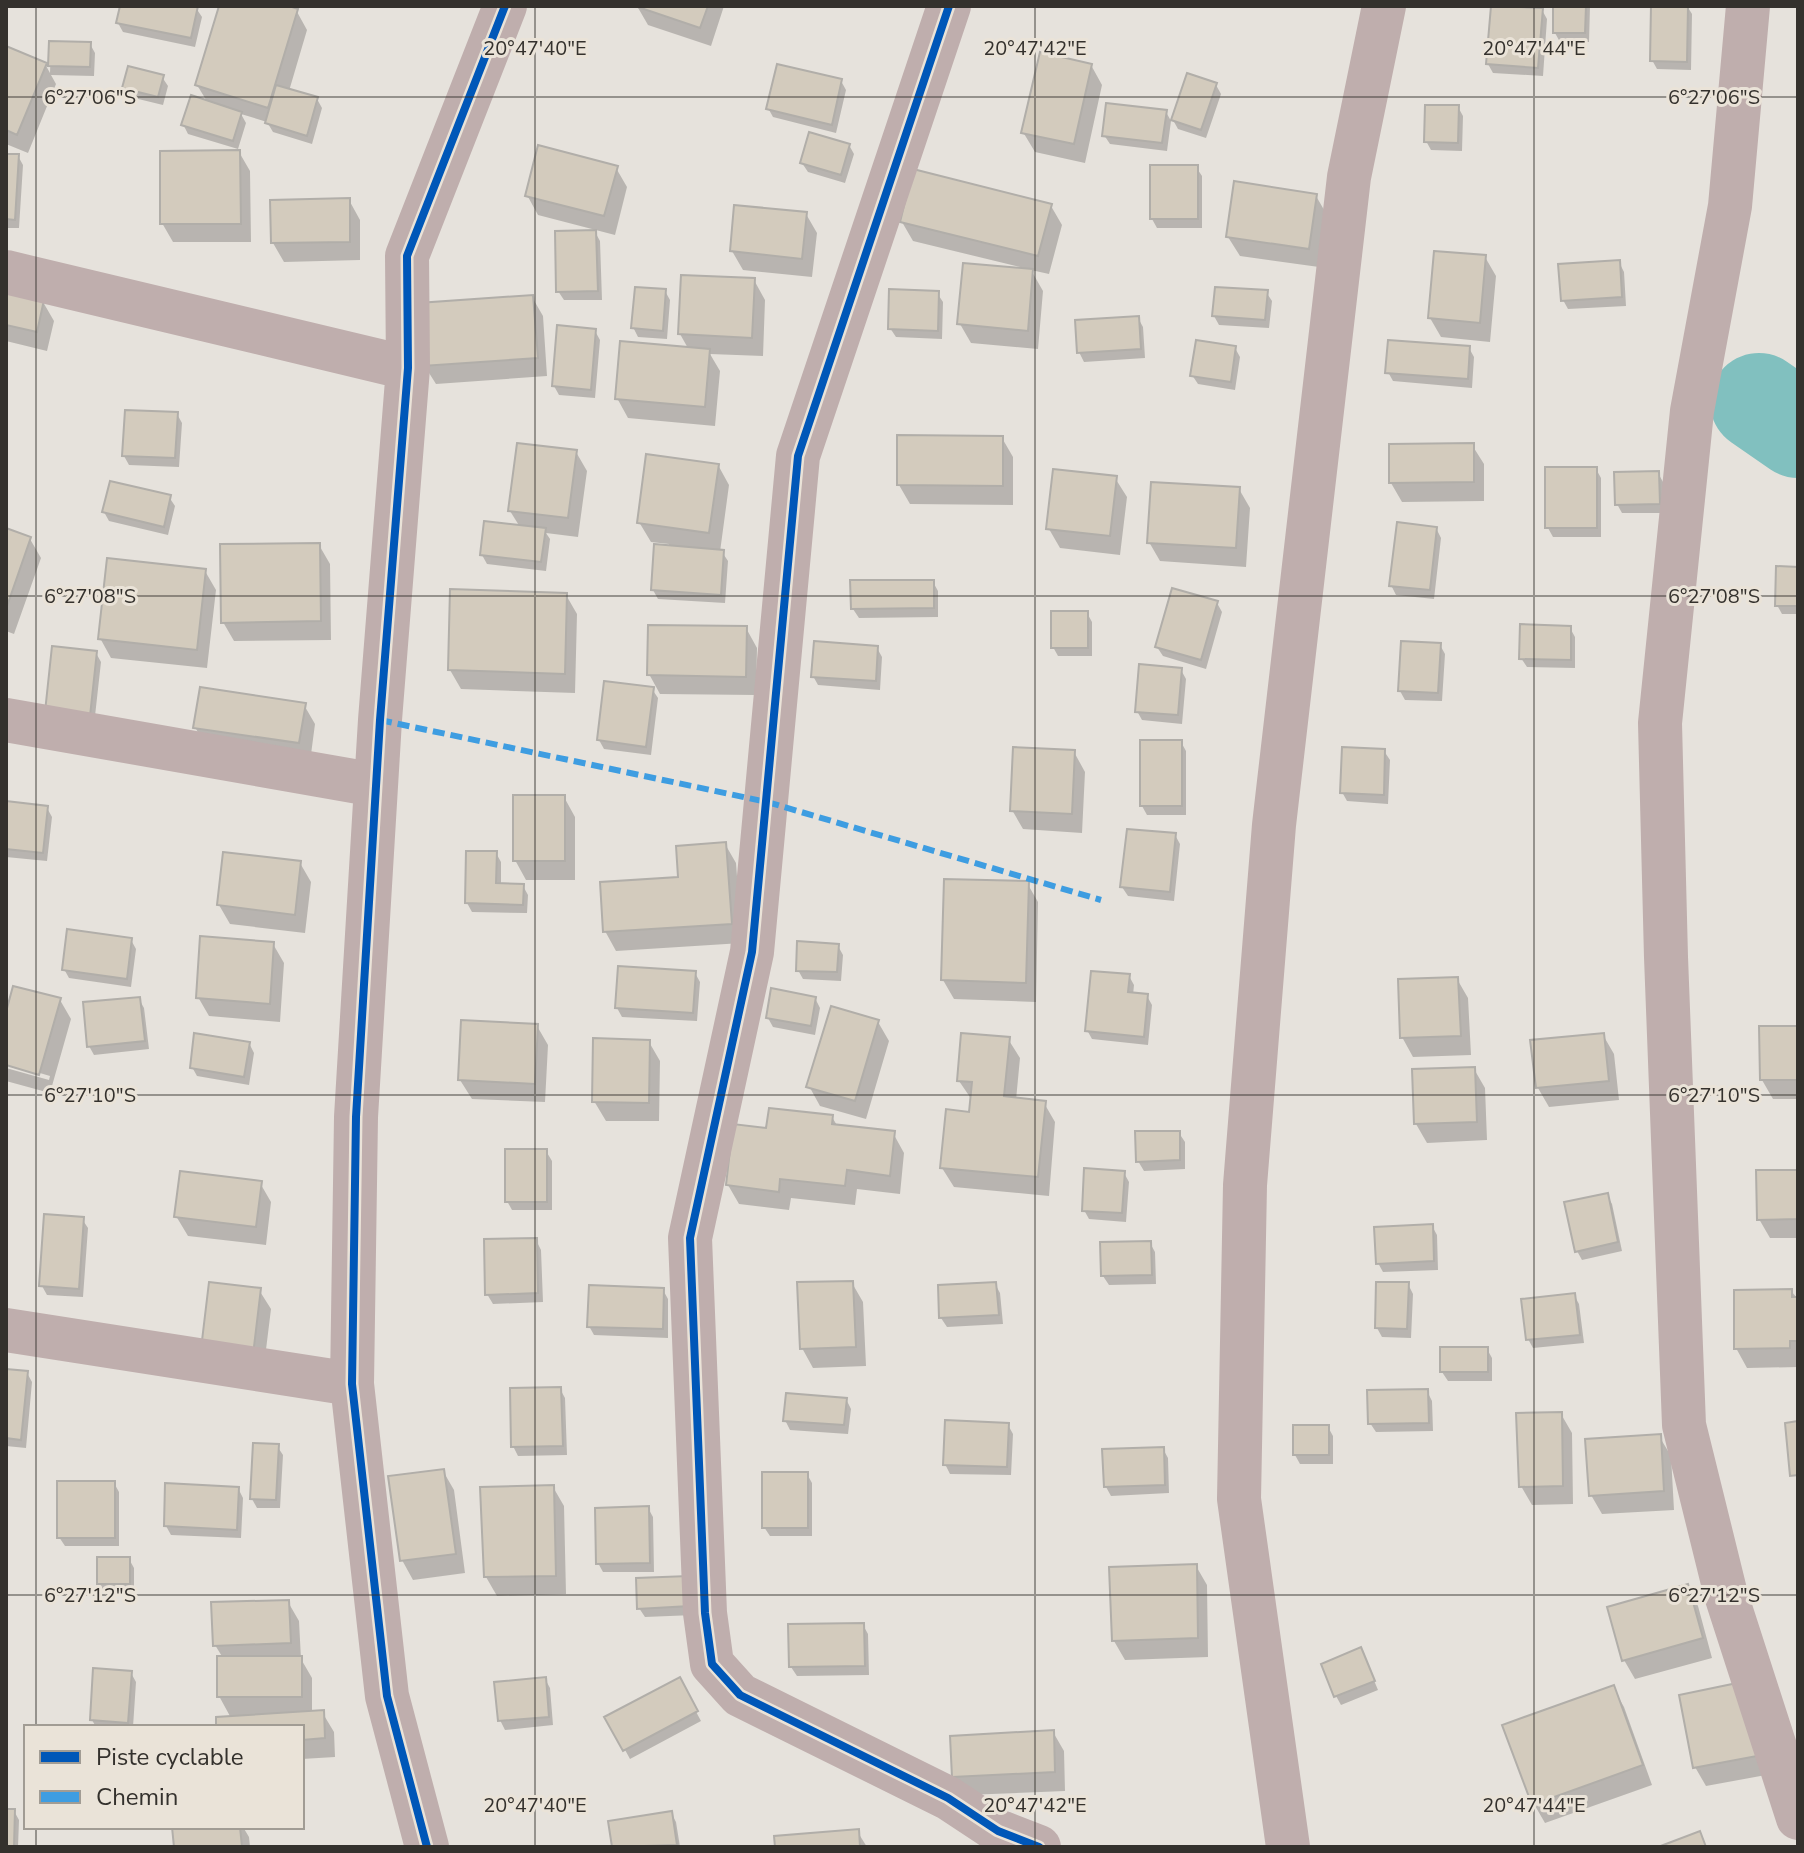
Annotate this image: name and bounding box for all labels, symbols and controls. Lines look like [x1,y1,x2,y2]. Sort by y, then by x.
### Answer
text: 20°47'40"E [483,35,587,62]
text: 20°47'42"E [983,35,1087,62]
text: 20°47'44"E [1482,35,1586,62]
text: 6°27'06"S [44,84,136,111]
text: 6°27'06"S [1668,84,1760,111]
text: 6°27'08"S [44,583,136,610]
text: 6°27'08"S [1668,583,1760,610]
text: 6°27'10"S [44,1082,136,1109]
text: 6°27'10"S [1668,1082,1760,1109]
text: 6°27'12"S [44,1582,136,1609]
text: 6°27'12"S [1668,1582,1760,1609]
legend [24,1725,304,1829]
text: Piste cyclable [96,1741,243,1773]
text: Chemin [96,1781,178,1813]
text: 20°47'40"E [483,1792,587,1819]
text: 20°47'42"E [983,1792,1087,1819]
text: 20°47'44"E [1482,1792,1586,1819]

